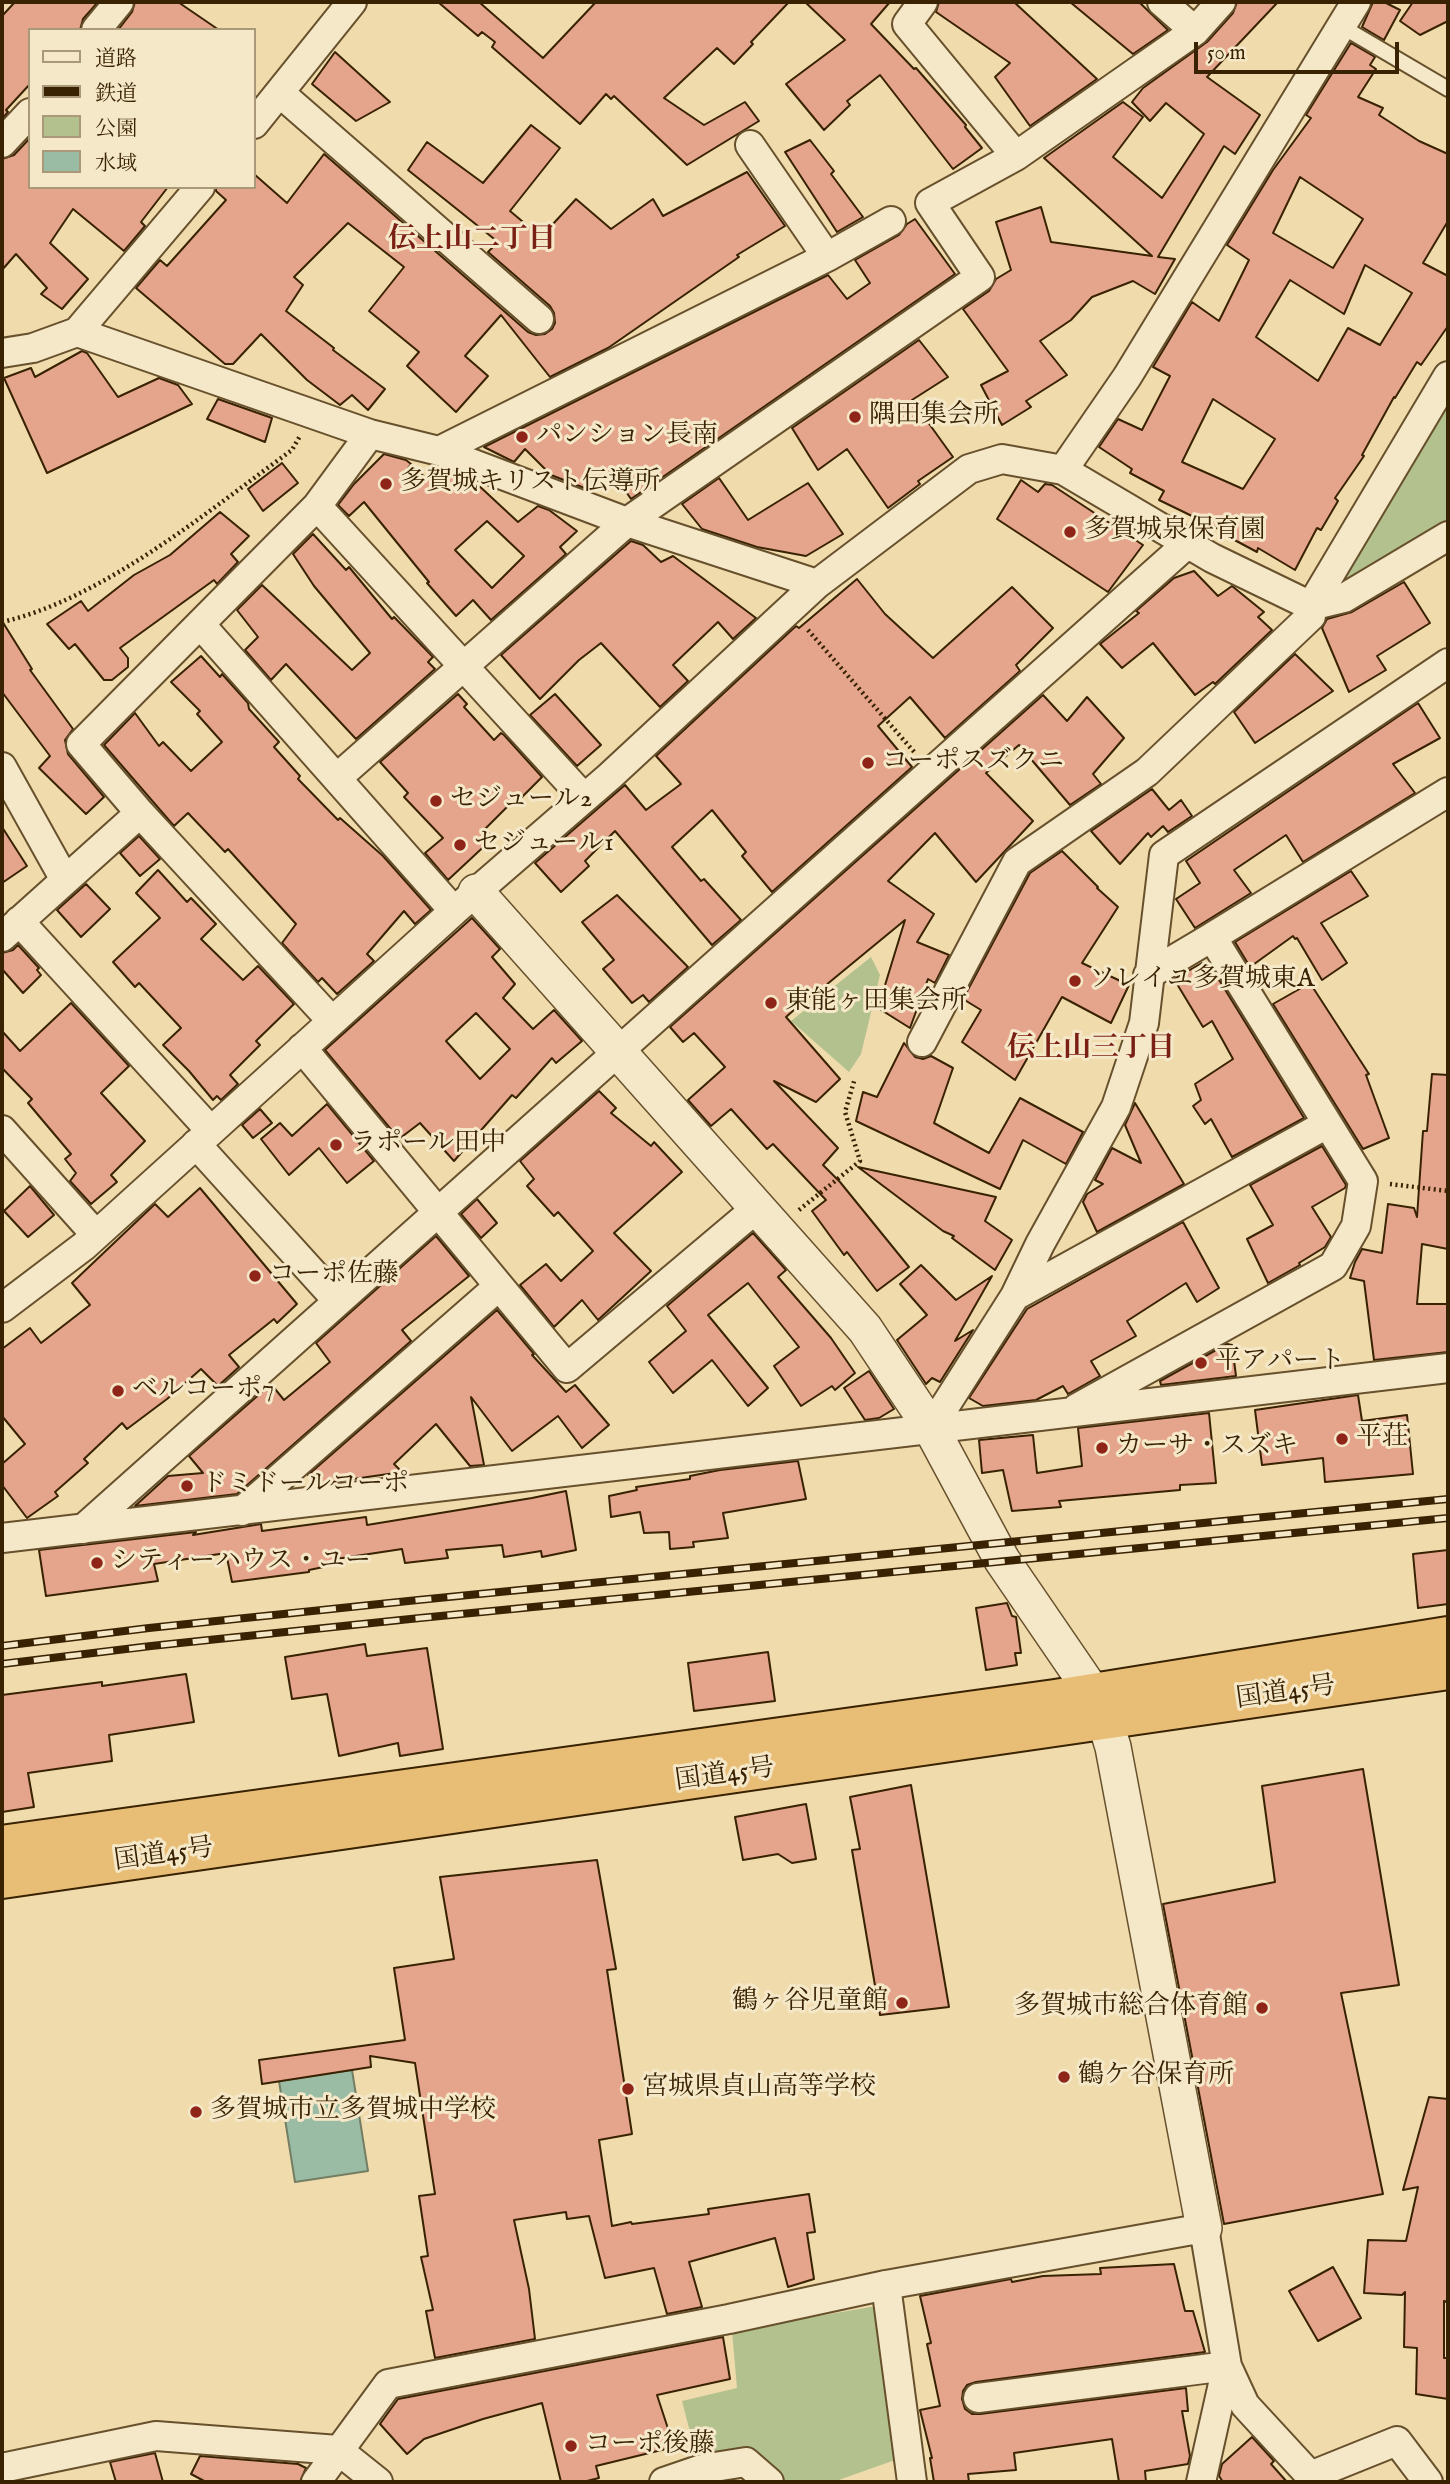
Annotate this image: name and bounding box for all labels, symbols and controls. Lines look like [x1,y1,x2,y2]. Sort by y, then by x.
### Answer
legend [28,28,256,189]
scale bar [1198,28,1403,72]
text: 50 m [1207,40,1246,67]
text: 道路 [95,46,137,73]
text: 鉄道 [95,81,137,108]
text: 公園 [95,116,137,143]
text: 水域 [95,151,137,178]
district label: 伝上山二丁目 [388,224,556,258]
place label: 隅田集会所 [869,401,999,433]
marker: 隅田集会所 [847,409,863,425]
place label: パンション長南 [536,421,718,453]
marker: パンション長南 [514,429,530,445]
place label: 多賀城キリスト伝導所 [400,468,660,500]
marker: 多賀城キリスト伝導所 [378,476,394,492]
place label: 多賀城泉保育園 [1084,516,1266,548]
marker: 多賀城泉保育園 [1062,524,1078,540]
place label: コーポスズクニ [882,747,1064,779]
marker: コーポスズクニ [860,755,876,771]
place label: セジュール2 [450,785,592,817]
marker: セジュール2 [428,793,444,809]
place label: セジュール1 [474,829,614,861]
marker: セジュール1 [452,837,468,853]
place label: ソレイユ多賀城東A [1089,965,1315,997]
marker: ソレイユ多賀城東A [1067,973,1083,989]
place label: 東能ヶ田集会所 [785,987,967,1019]
marker: 東能ヶ田集会所 [763,995,779,1011]
district label: 伝上山三丁目 [1007,1033,1175,1067]
place label: ラポール田中 [350,1129,506,1161]
marker: ラポール田中 [328,1137,344,1153]
place label: コーポ佐藤 [269,1260,399,1292]
marker: コーポ佐藤 [247,1268,263,1284]
place label: 平アパート [1215,1347,1345,1379]
marker: 平アパート [1193,1355,1209,1371]
place label: ベルコーポ7 [132,1375,274,1407]
marker: ベルコーポ7 [110,1383,126,1399]
place label: 平荘 [1356,1423,1408,1455]
marker: 平荘 [1334,1431,1350,1447]
place label: カーサ・スズキ [1116,1432,1298,1464]
marker: カーサ・スズキ [1094,1440,1110,1456]
place label: ドミドールコーポ [201,1470,409,1502]
marker: ドミドールコーポ [179,1478,195,1494]
place label: シティーハウス・ユー [111,1547,371,1579]
marker: シティーハウス・ユー [89,1555,105,1571]
street label: 国道45号 [1234,1672,1338,1716]
street label: 国道45号 [673,1754,777,1798]
street label: 国道45号 [112,1834,216,1878]
place label: 鶴ヶ谷児童館 [732,1987,888,2019]
place label: 多賀城市総合体育館 [1014,1992,1248,2024]
marker: 鶴ヶ谷児童館 [894,1995,910,2011]
marker: 多賀城市総合体育館 [1254,2000,1270,2016]
place label: 鶴ケ谷保育所 [1078,2061,1234,2093]
marker: 鶴ケ谷保育所 [1056,2069,1072,2085]
place label: 宮城県貞山高等学校 [642,2073,876,2105]
marker: 宮城県貞山高等学校 [620,2081,636,2097]
place label: 多賀城市立多賀城中学校 [210,2096,496,2128]
marker: 多賀城市立多賀城中学校 [188,2104,204,2120]
place label: コーポ後藤 [585,2430,715,2462]
marker: コーポ後藤 [563,2438,579,2454]

